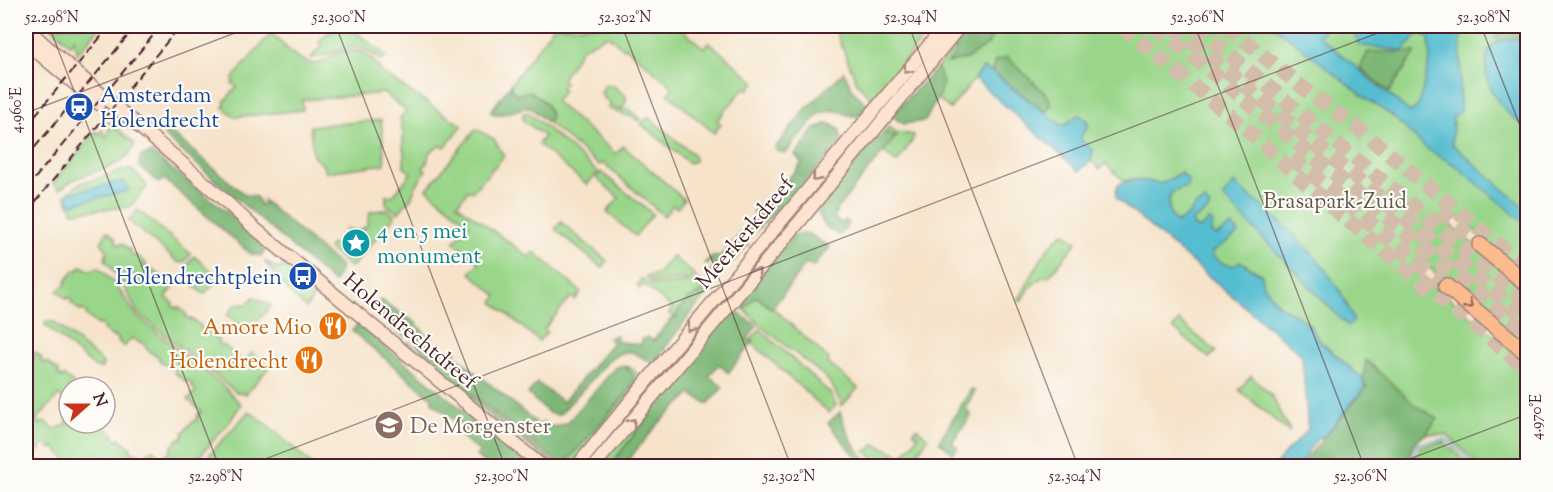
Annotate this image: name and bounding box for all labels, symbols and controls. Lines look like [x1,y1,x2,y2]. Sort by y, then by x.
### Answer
text: 52.298°N [24,8,79,29]
text: 52.300°N [311,8,366,29]
text: 52.302°N [598,8,651,29]
text: 52.304°N [884,8,937,29]
text: 52.306°N [1170,8,1225,29]
text: 52.308°N [1456,8,1511,29]
one-way arrow [904,63,915,74]
place label: Amsterdam Holendrecht [100,81,220,138]
text: 4.960°E [7,87,28,133]
station icon: Amsterdam Holendrecht [63,91,95,123]
street label: Meerkerkdreef [689,169,804,297]
one-way arrow [813,171,824,182]
park label: Brasapark-Zuid [1263,187,1407,219]
place label: 4 en 5 mei monument [377,217,481,274]
place icon: 4 en 5 mei monument [340,227,372,259]
bus stop icon: Holendrechtplein [287,260,319,292]
place label: Holendrechtplein [115,263,282,295]
street label: Holendrechtdreef [335,266,485,399]
one-way arrow [749,268,760,279]
one-way arrow [1462,298,1473,309]
restaurant icon: Amore Mio [317,310,349,342]
place label: Amore Mio [203,313,312,345]
one-way arrow [687,321,698,332]
restaurant icon: Holendrecht [293,344,325,376]
place label: Holendrecht [169,347,288,379]
north arrow [57,375,117,435]
text: N [86,390,112,411]
text: 4.970°E [1527,394,1548,440]
school or university icon: De Morgenster [373,409,405,441]
place label: De Morgenster [410,412,551,444]
one-way arrow [624,418,635,429]
text: 52.298°N [188,467,243,488]
text: 52.300°N [474,467,529,488]
text: 52.302°N [762,467,815,488]
text: 52.304°N [1048,467,1101,488]
text: 52.306°N [1333,467,1388,488]

